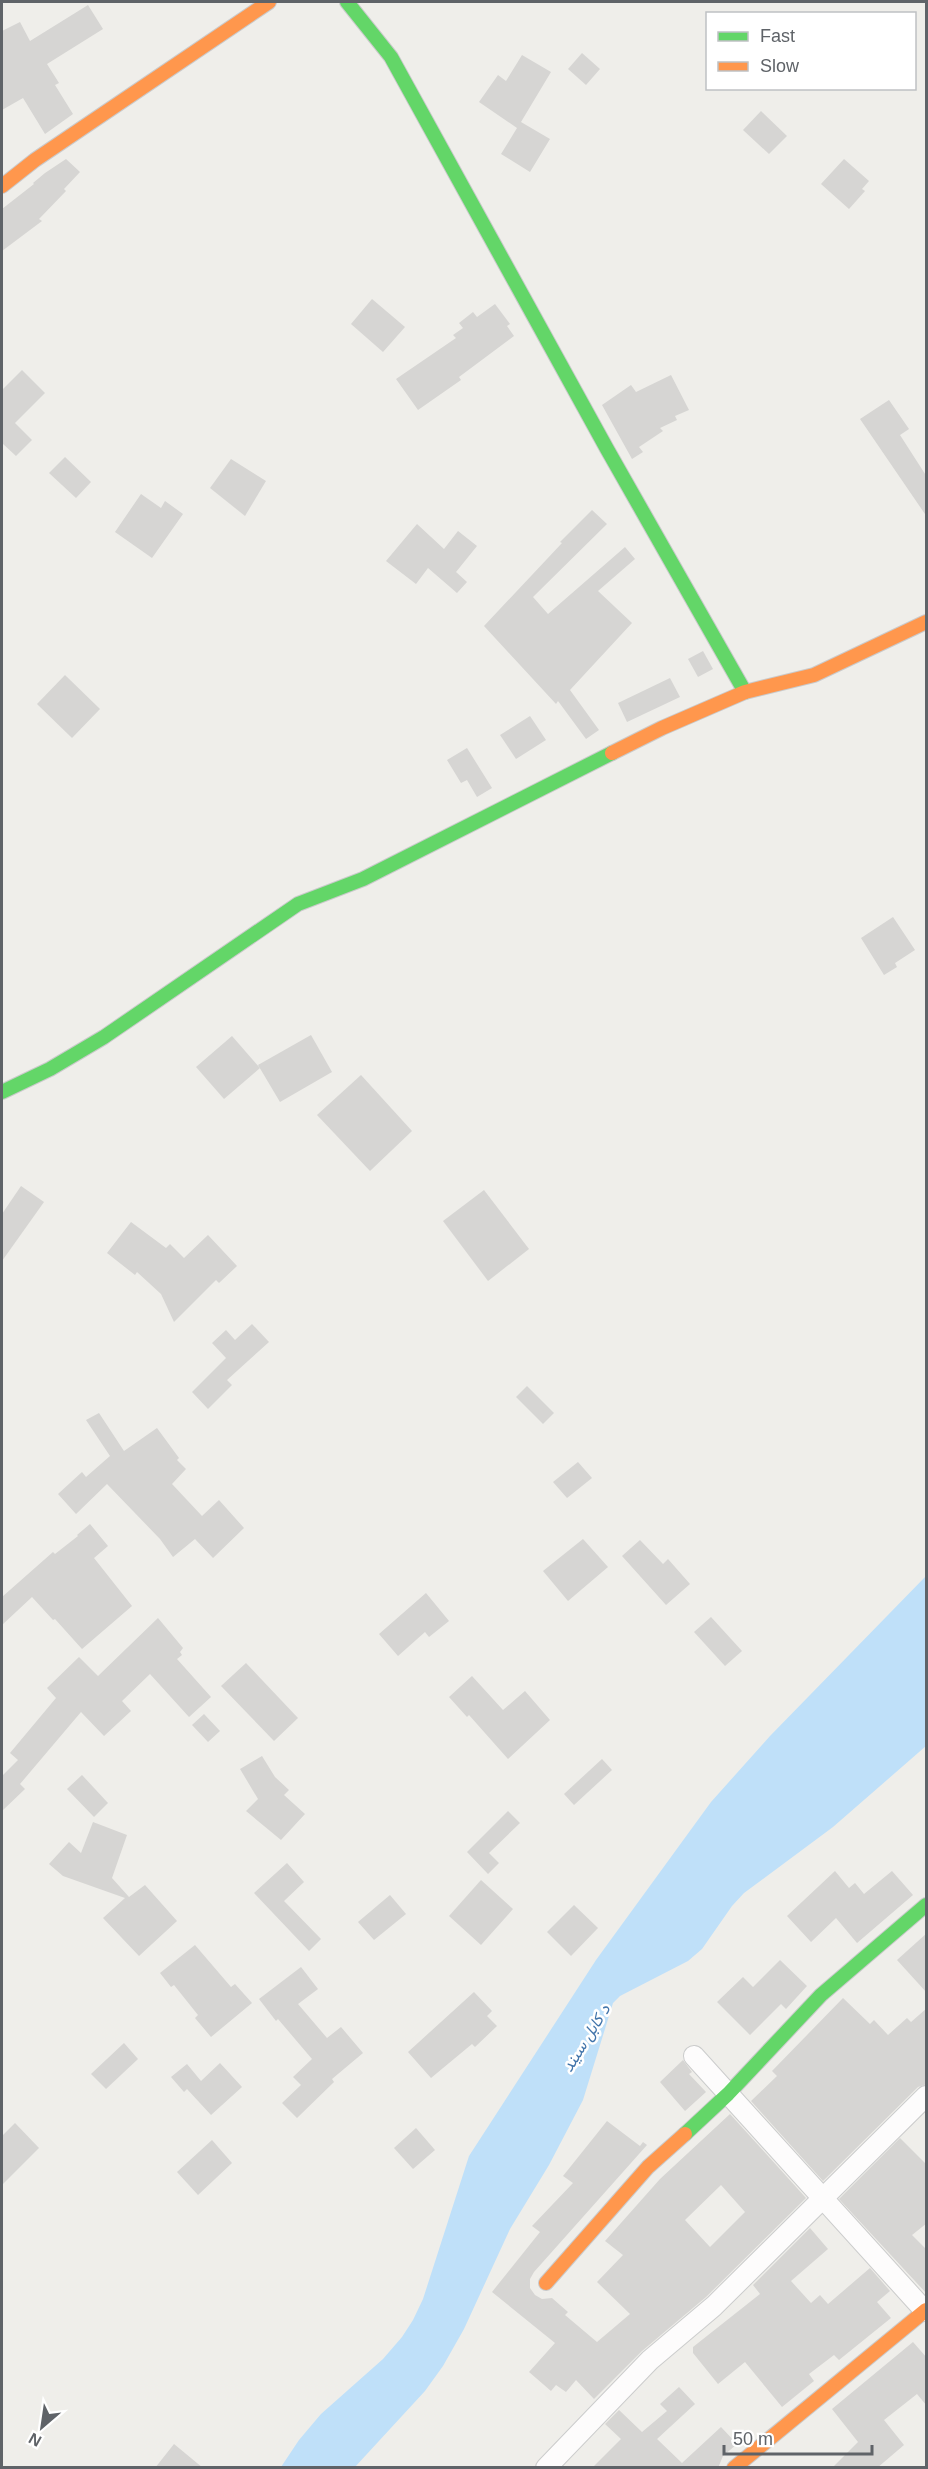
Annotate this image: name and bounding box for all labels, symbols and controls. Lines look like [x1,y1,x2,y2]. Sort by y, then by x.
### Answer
legend [706,12,916,90]
text: Fast [760,26,795,46]
text: Slow [760,56,800,76]
water label: د کابل سيند [559,2001,614,2075]
north arrow [12,2397,72,2457]
scale bar [724,2418,872,2456]
text: N [26,2429,44,2450]
text: 50 m [733,2429,773,2449]

